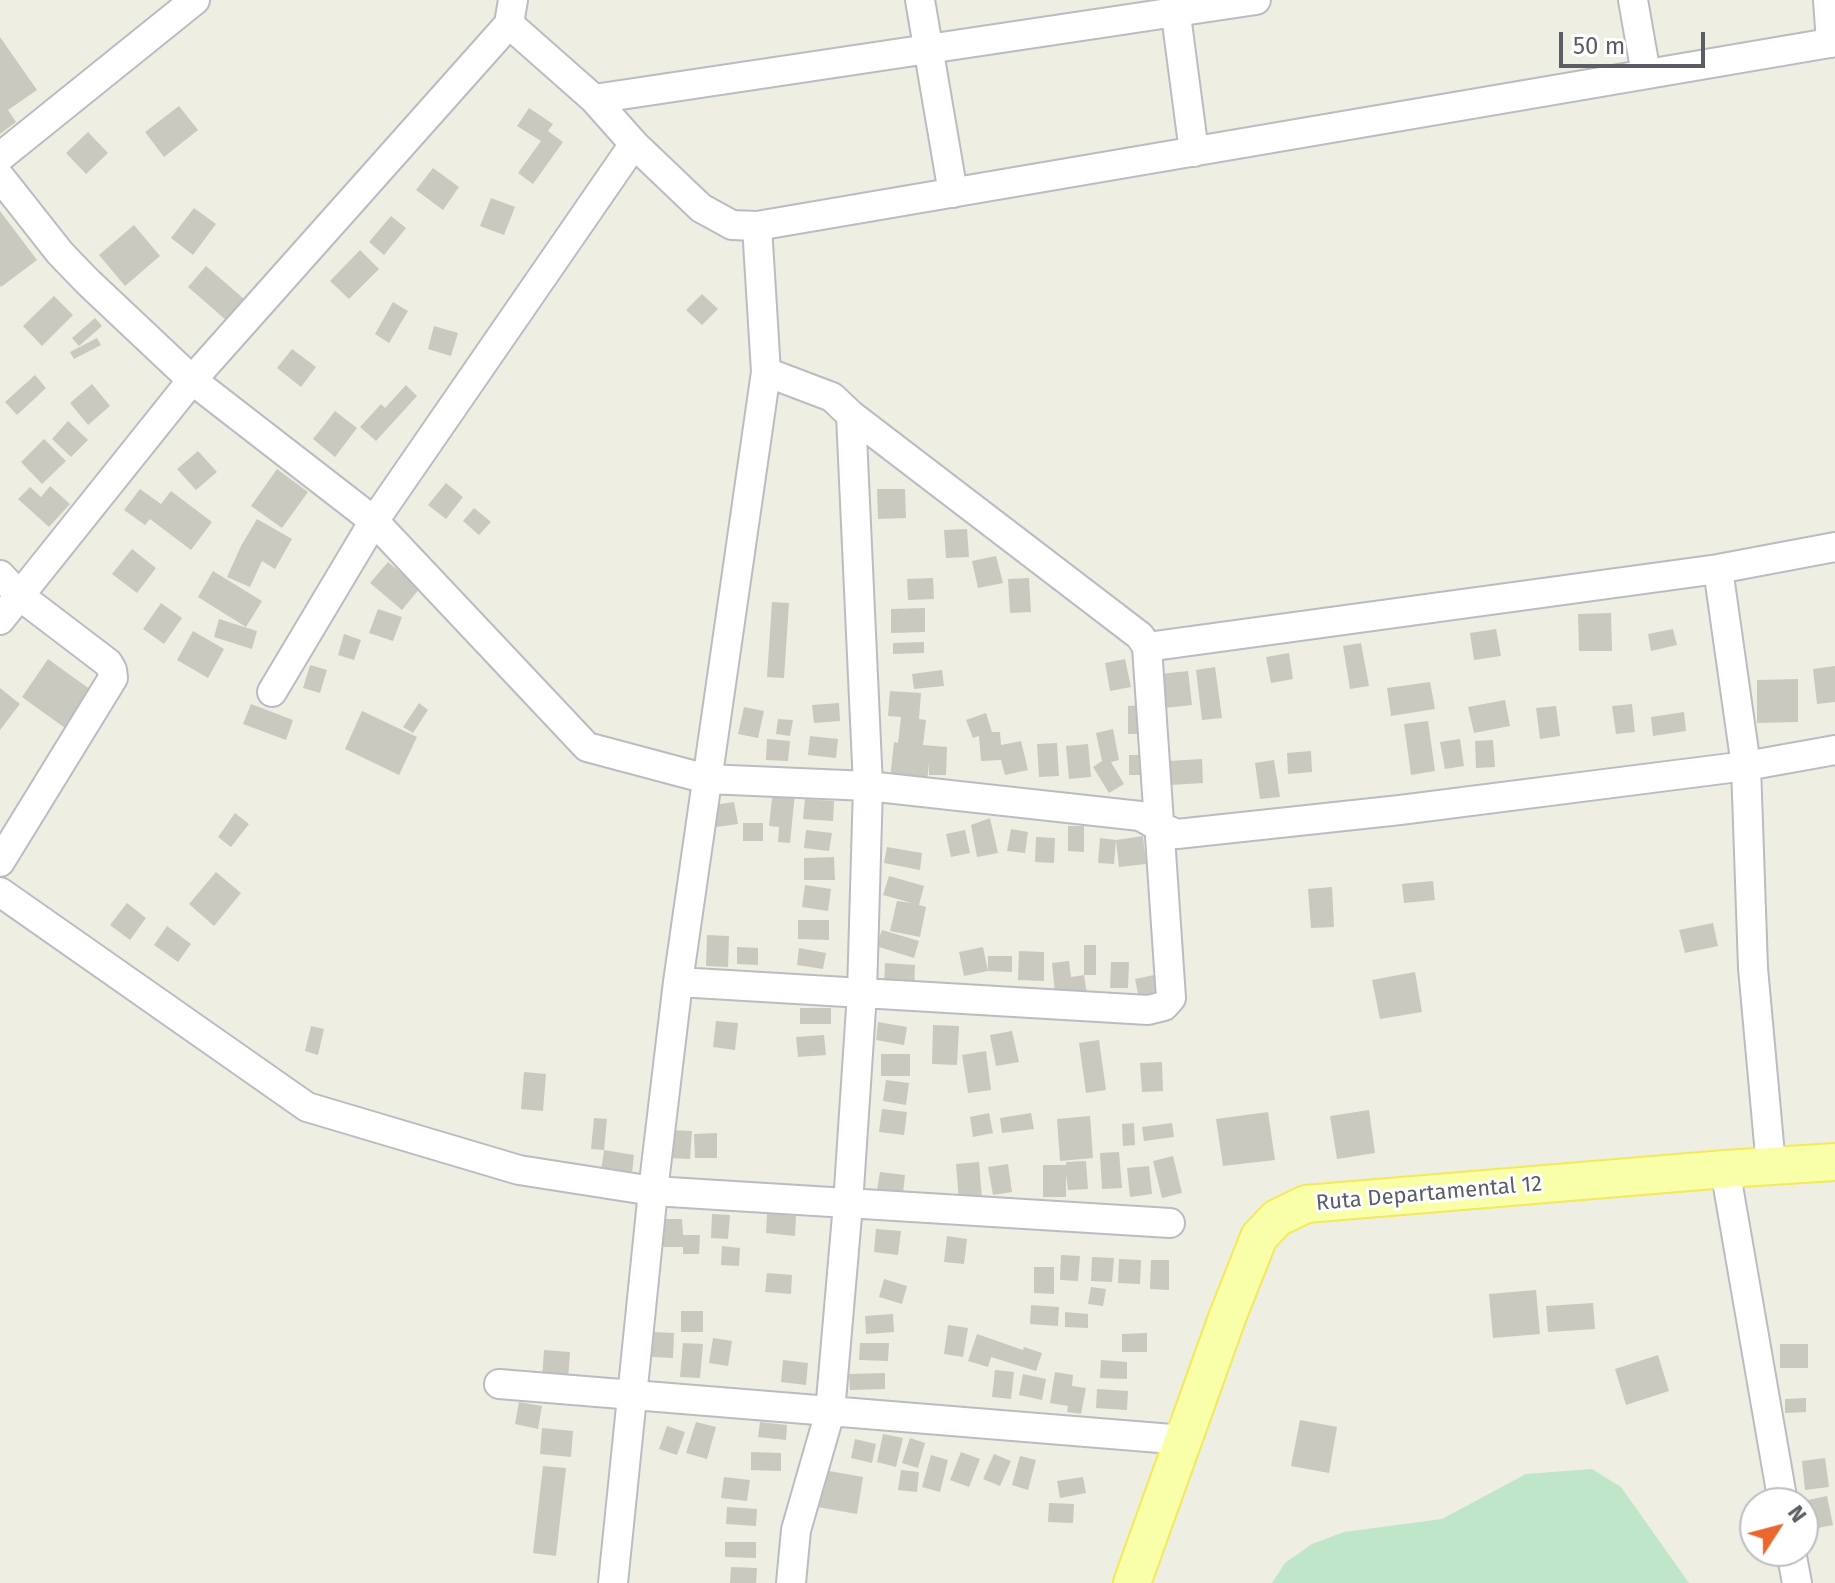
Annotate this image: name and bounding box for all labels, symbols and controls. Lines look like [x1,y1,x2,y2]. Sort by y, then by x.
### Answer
scale bar [1563,16,1709,66]
text: 50 m [1573,32,1625,60]
street label: Ruta Departamental 12 [1315,1171,1543,1217]
north arrow [1739,1487,1819,1567]
text: N [1782,1500,1812,1528]

